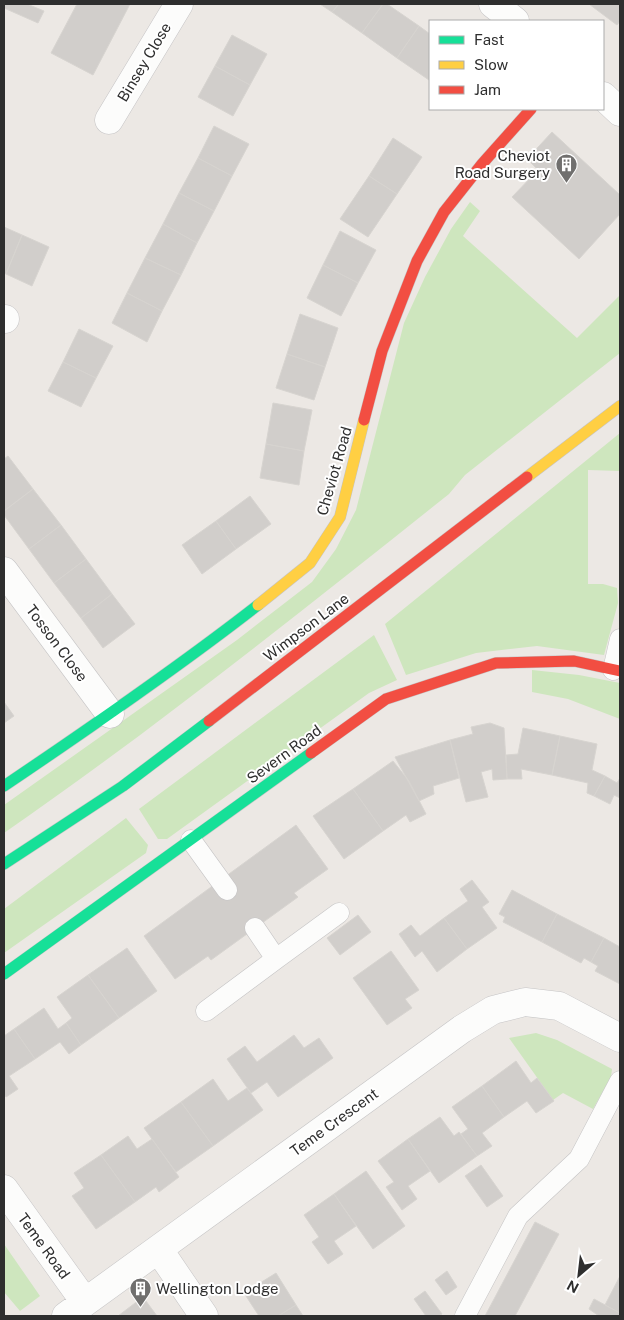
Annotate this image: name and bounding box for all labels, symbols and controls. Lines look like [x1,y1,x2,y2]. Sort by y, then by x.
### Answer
street label: Binsey Close [114,19,174,105]
legend [429,20,604,110]
text: Fast [474,31,504,48]
text: Slow [474,56,509,73]
text: Jam [474,81,501,98]
place label: Cheviot Road Surgery [455,147,550,181]
building icon: Cheviot Road Surgery [554,152,578,183]
street label: Cheviot Road [313,425,355,517]
street label: Wimpson Lane [260,589,352,665]
street label: Tosson Close [23,601,91,685]
street label: Severn Road [243,721,325,787]
street label: Teme Crescent [287,1084,381,1160]
street label: Teme Road [15,1210,73,1282]
north arrow [554,1250,604,1300]
building icon: Wellington Lodge [128,1276,152,1307]
text: N [564,1277,581,1296]
place label: Wellington Lodge [156,1280,279,1297]

